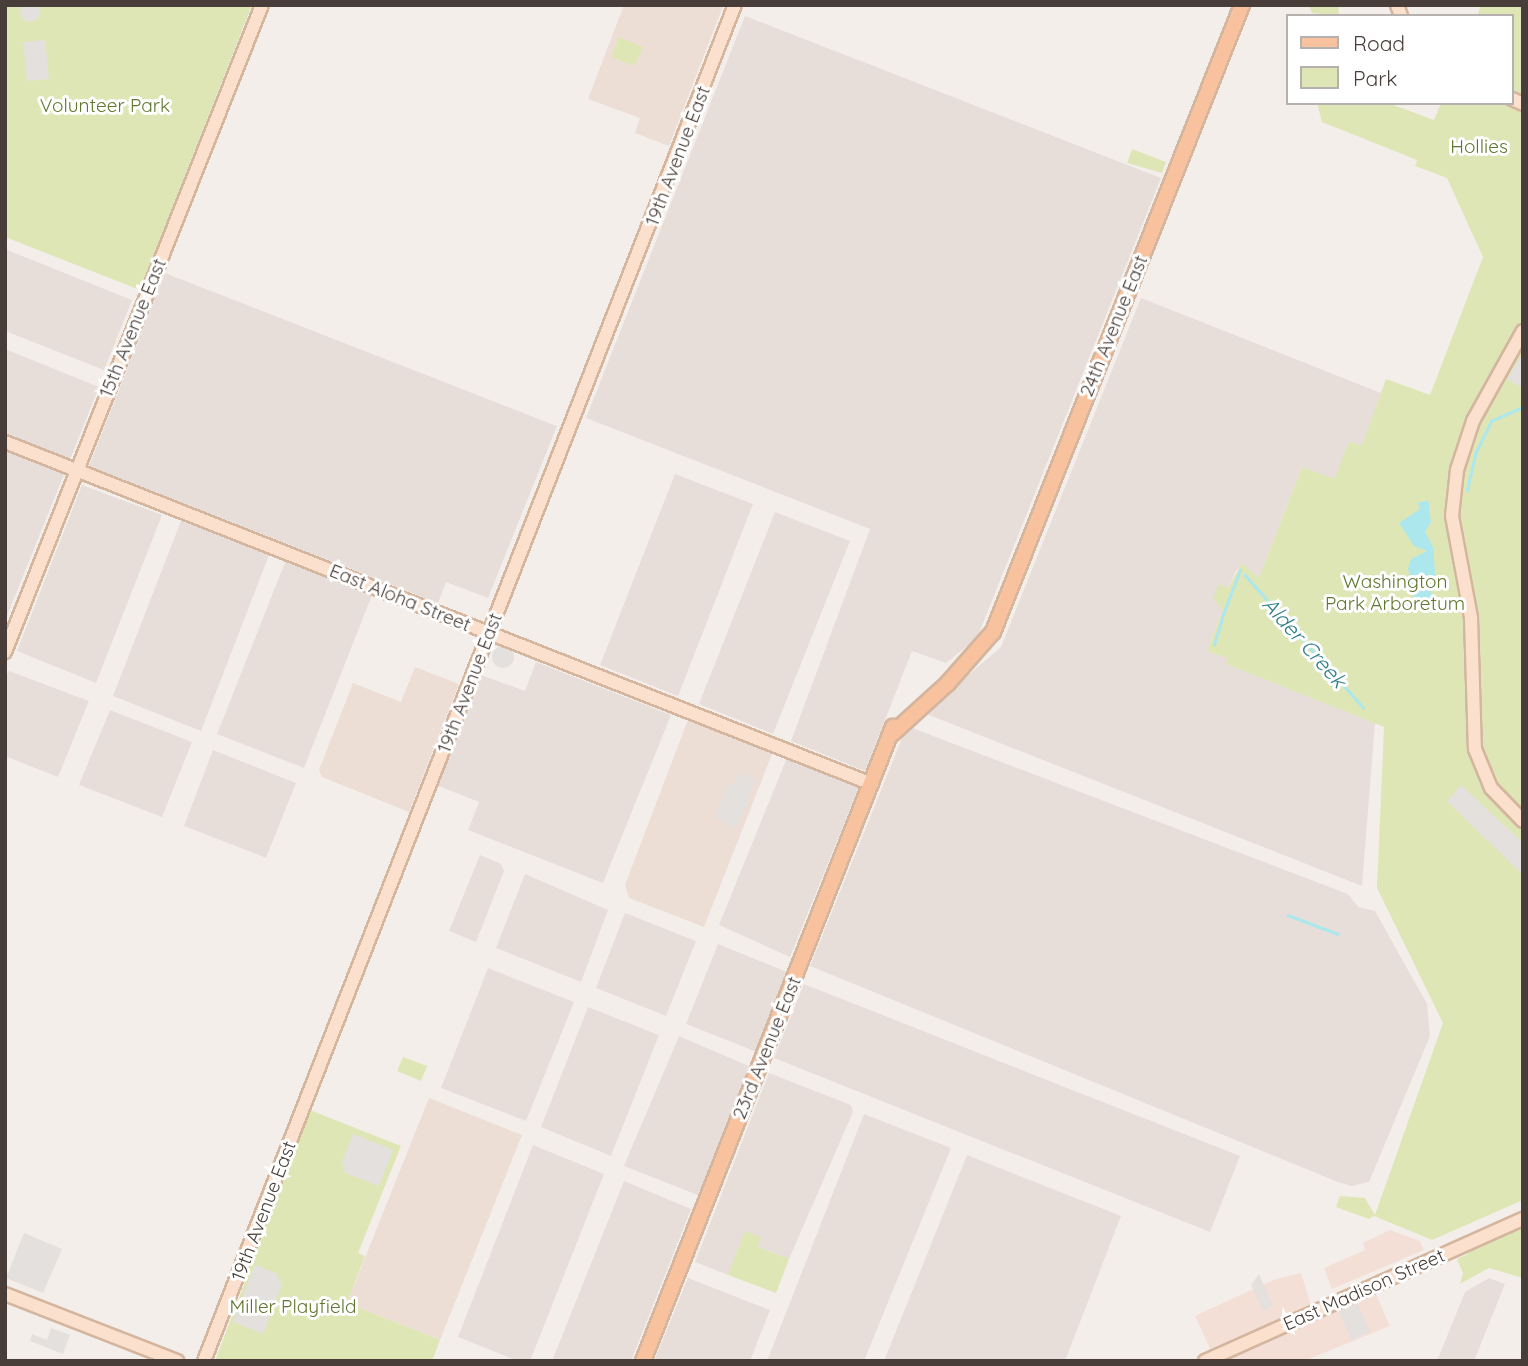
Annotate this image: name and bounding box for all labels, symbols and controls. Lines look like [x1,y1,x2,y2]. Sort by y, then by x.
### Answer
legend [1286,14,1514,105]
text: Road [1353,30,1405,56]
text: Park [1353,65,1397,91]
street label: 19th Avenue East [641,83,715,229]
park label: Volunteer Park [40,95,170,117]
park label: Hollies [1450,136,1508,158]
street label: 24th Avenue East [1075,252,1153,400]
street label: 15th Avenue East [95,255,171,401]
street label: East Aloha Street [326,559,474,637]
park label: Washington Park Arboretum [1325,571,1465,615]
water label: Alder Creek [1258,592,1352,692]
street label: 19th Avenue East [433,610,507,756]
street label: 23rd Avenue East [728,973,806,1123]
street label: 19th Avenue East [227,1138,301,1284]
street label: East Madison Street [1280,1244,1448,1336]
park label: Miller Playfield [230,1296,356,1318]

